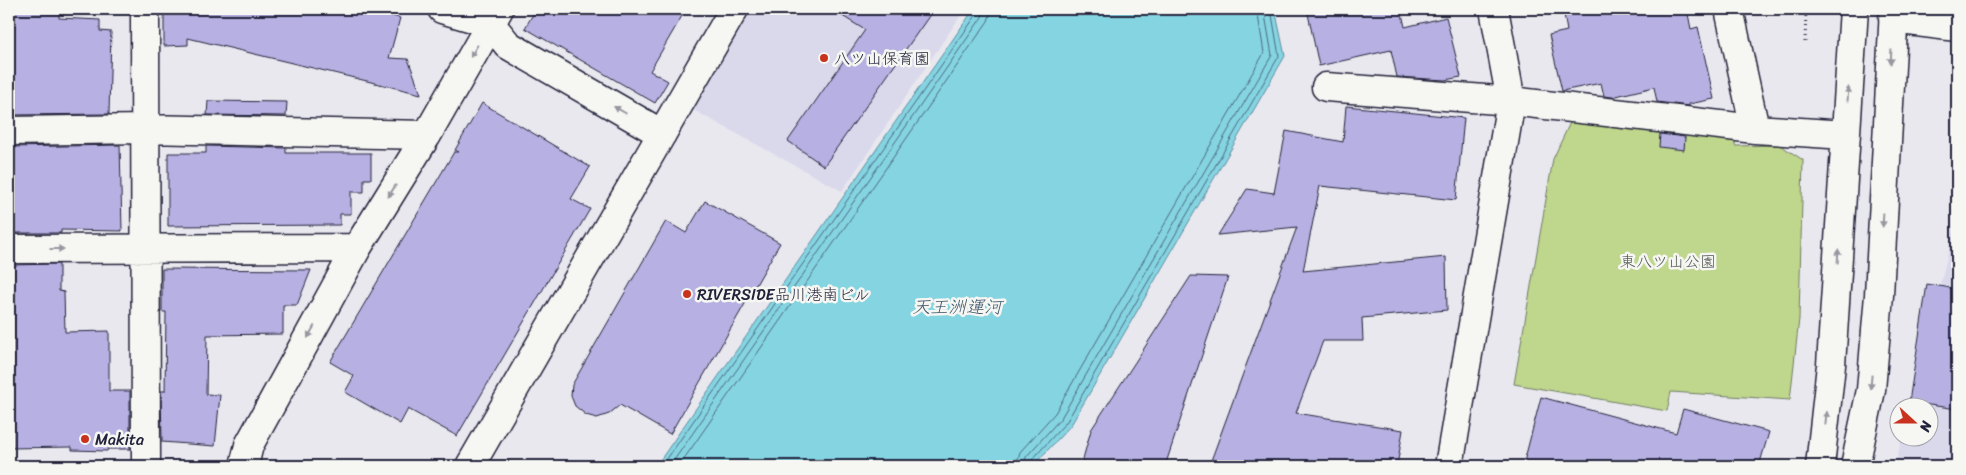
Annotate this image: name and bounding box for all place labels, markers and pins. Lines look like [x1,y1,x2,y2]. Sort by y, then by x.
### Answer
place label: 八ツ山保育園 [834,44,930,73]
marker: 八ツ山保育園 [818,52,830,64]
place label: RIVERSIDE品川港南ビル [697,280,870,309]
marker: RIVERSIDE品川港南ビル [681,288,693,300]
place label: Makita [95,425,144,454]
marker: Makita [79,433,91,445]

